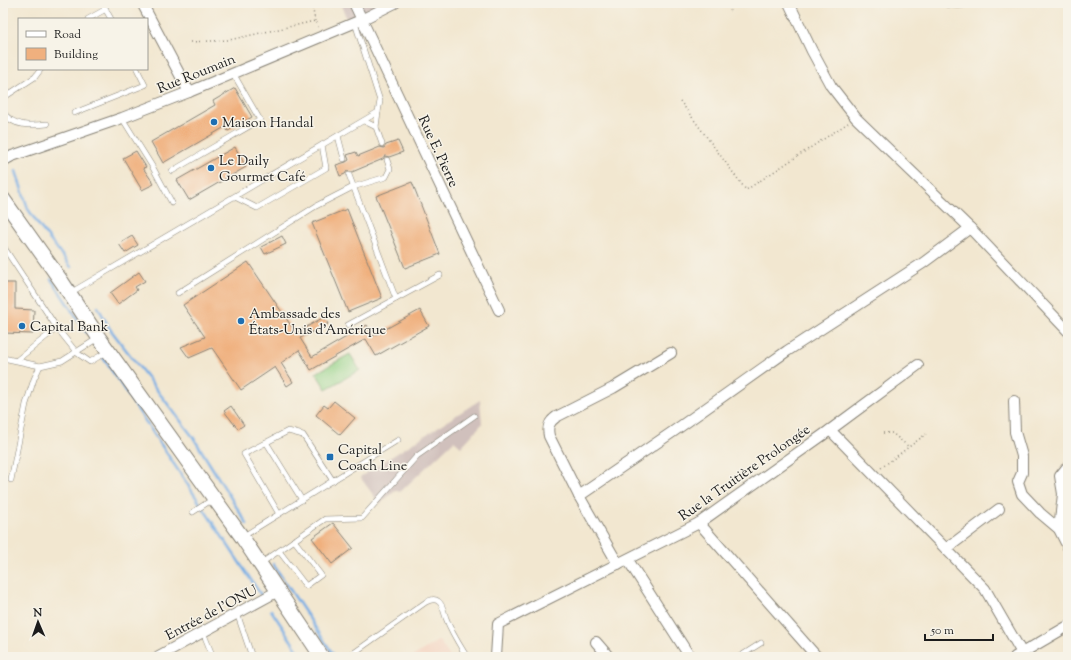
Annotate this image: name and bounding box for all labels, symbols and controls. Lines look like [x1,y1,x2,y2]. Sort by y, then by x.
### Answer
legend [18,18,148,70]
text: Road [54,26,81,44]
text: Building [54,46,98,64]
street label: Rue Roumain [155,50,239,100]
street label: Rue E. Pierre [412,113,463,191]
place label: Maison Handal [222,114,314,134]
marker: Maison Handal [209,117,219,127]
place label: Le Daily Gourmet Café [219,152,306,188]
marker: Le Daily Gourmet Café [206,163,216,173]
place label: Ambassade des États-Unis d'Amérique [249,305,386,341]
marker: Ambassade des États-Unis d'Amérique [236,316,246,326]
place label: Capital Bank [30,318,109,338]
marker: Capital Bank [17,321,27,331]
street label: Rue la Truitière Prolongée [675,421,815,527]
place label: Capital Coach Line [338,441,407,477]
marker: Capital Coach Line [325,452,335,462]
street label: Entrée de l'ONU [162,581,262,646]
north arrow [18,602,58,642]
text: N [32,605,43,621]
scale bar [925,616,993,642]
text: 50 m [930,622,954,640]

